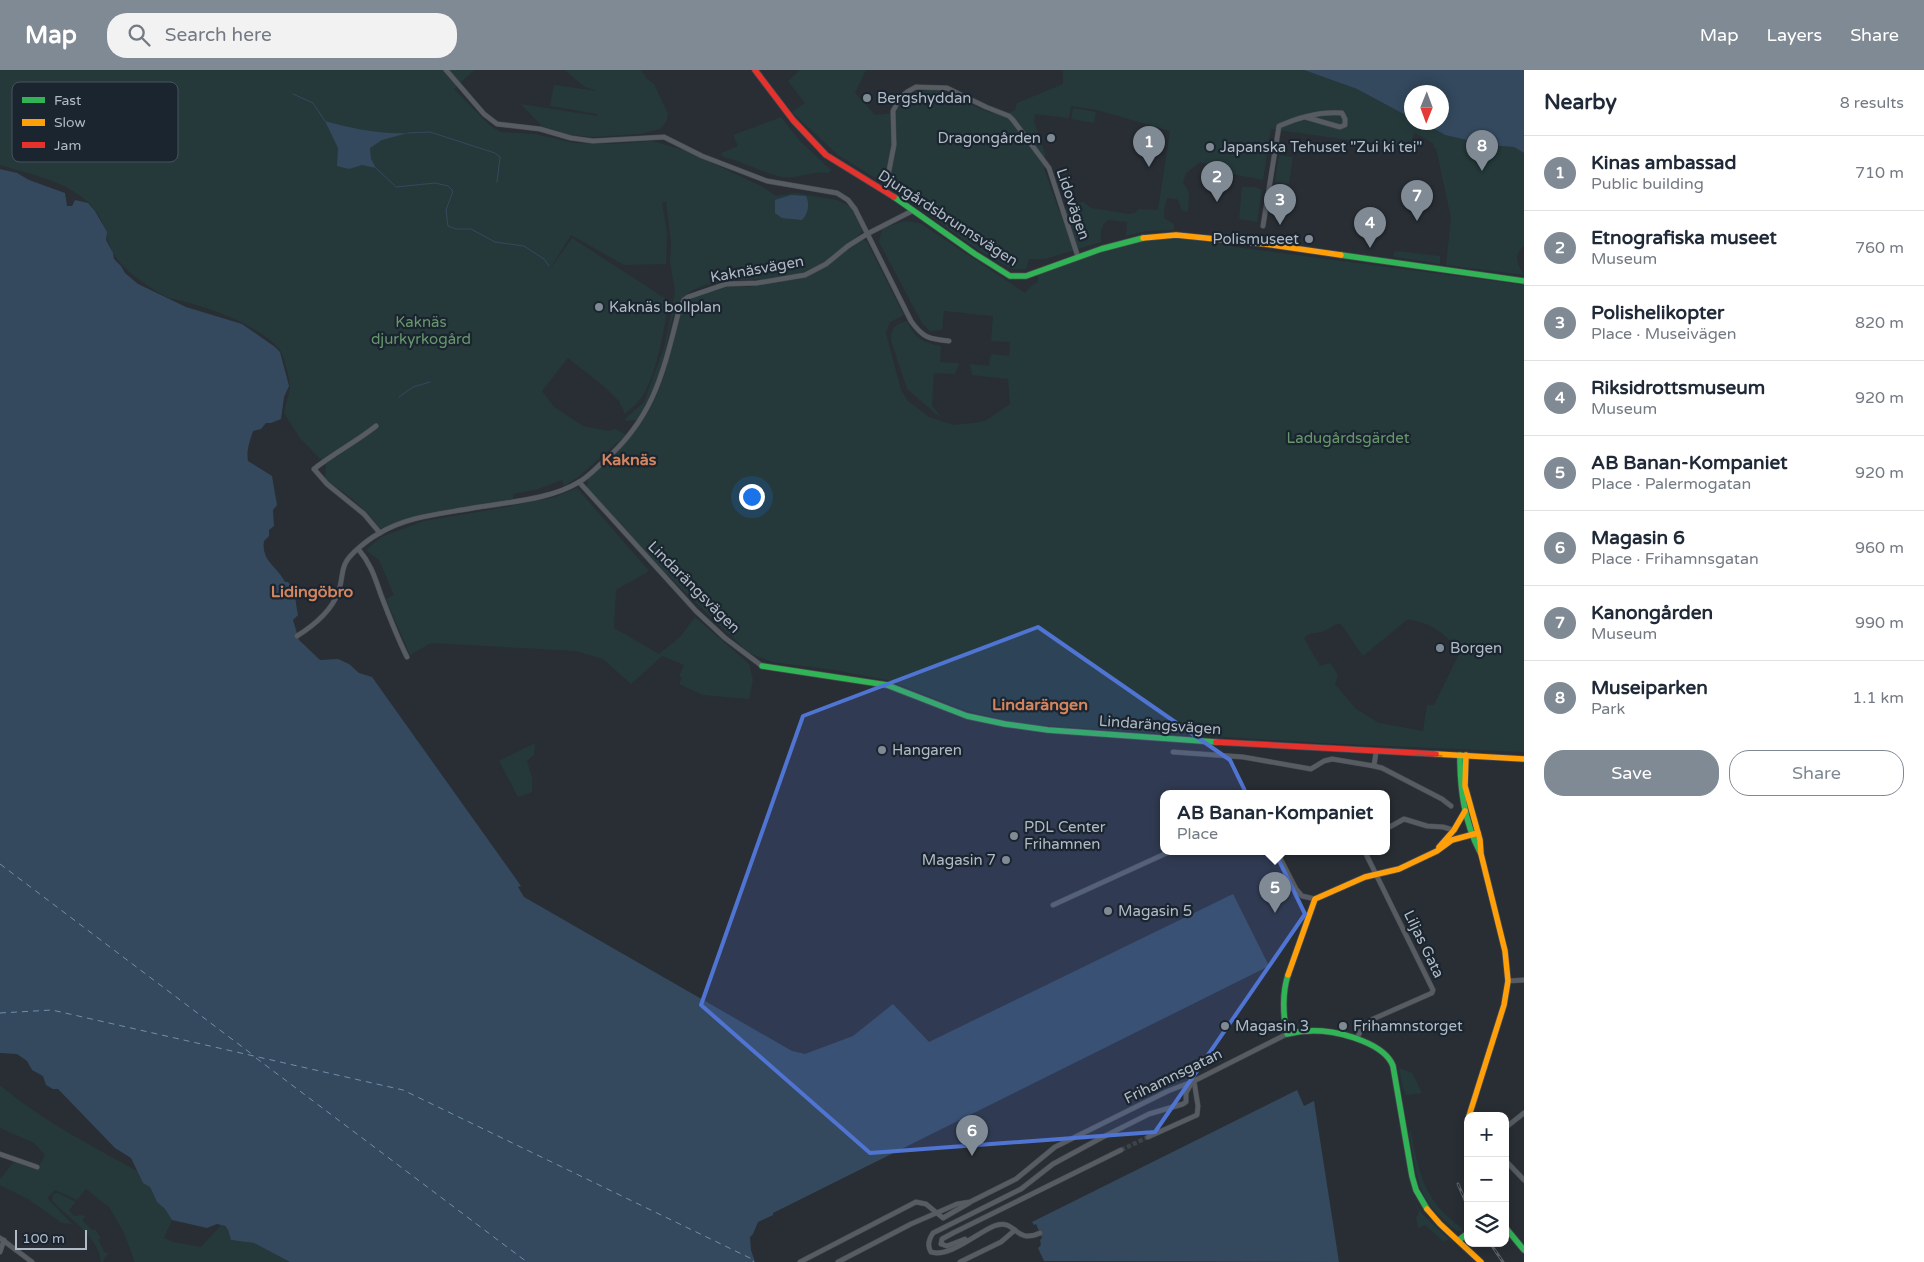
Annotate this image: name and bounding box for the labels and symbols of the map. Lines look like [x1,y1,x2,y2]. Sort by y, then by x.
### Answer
legend [12,82,178,162]
north arrow [1404,85,1449,130]
place label: Bergshyddan [877,89,971,107]
text: Fast [54,92,82,109]
marker: Bergshyddan [861,92,873,104]
text: Slow [54,114,86,131]
pin: 1 [1133,126,1165,167]
place label: Dragongården [937,129,1041,147]
pin: 8 [1466,130,1498,171]
marker: Dragongården [1045,132,1057,144]
text: Jam [54,137,81,154]
place label: Japanska Tehuset "Zui ki tei" [1220,138,1423,156]
marker: Japanska Tehuset "Zui ki tei" [1204,141,1216,153]
pin: 2 [1201,161,1233,202]
street label: Djurgårdsbrunnsvägen [875,166,1021,270]
street label: Lidovägen [1052,166,1094,242]
pin: 7 [1401,180,1433,221]
pin: 3 [1264,184,1296,225]
pin: 4 [1354,207,1386,248]
place label: Polismuseet [1213,230,1299,248]
marker: Polismuseet [1303,233,1315,245]
street label: Kaknäsvägen [709,252,805,286]
place label: Kaknäs bollplan [609,298,721,316]
marker: Kaknäs bollplan [593,301,605,313]
park label: Kaknäs djurkyrkogård [371,313,471,348]
park label: Ladugårdsgärdet [1287,429,1410,447]
district label: Kaknäs [602,450,657,470]
your location [739,484,765,510]
street label: Lindarängsvägen [644,537,744,637]
district label: Lidingöbro [271,582,354,602]
place label: Borgen [1450,639,1502,657]
marker: Borgen [1434,642,1446,654]
district label: Lindarängen [992,695,1088,715]
street label: Lindarängsvägen [1098,712,1222,738]
place label: Hangaren [892,741,962,759]
marker: Hangaren [876,744,888,756]
place label: PDL Center Frihamnen [1024,818,1106,853]
marker: PDL Center Frihamnen [1008,830,1020,842]
place label: Magasin 7 [922,851,996,869]
marker: Magasin 7 [1000,854,1012,866]
pin: 5 [1259,872,1291,913]
place label: Magasin 5 [1118,902,1192,920]
marker: Magasin 5 [1102,905,1114,917]
street label: Liljas Gata [1400,907,1448,981]
place label: Magasin 3 [1235,1017,1309,1035]
place label: Frihamnstorget [1353,1017,1463,1035]
marker: Magasin 3 [1219,1020,1231,1032]
marker: Frihamnstorget [1337,1020,1349,1032]
street label: Frihamnsgatan [1121,1044,1225,1108]
pin: 6 [956,1115,988,1156]
scale bar [15,1227,88,1250]

